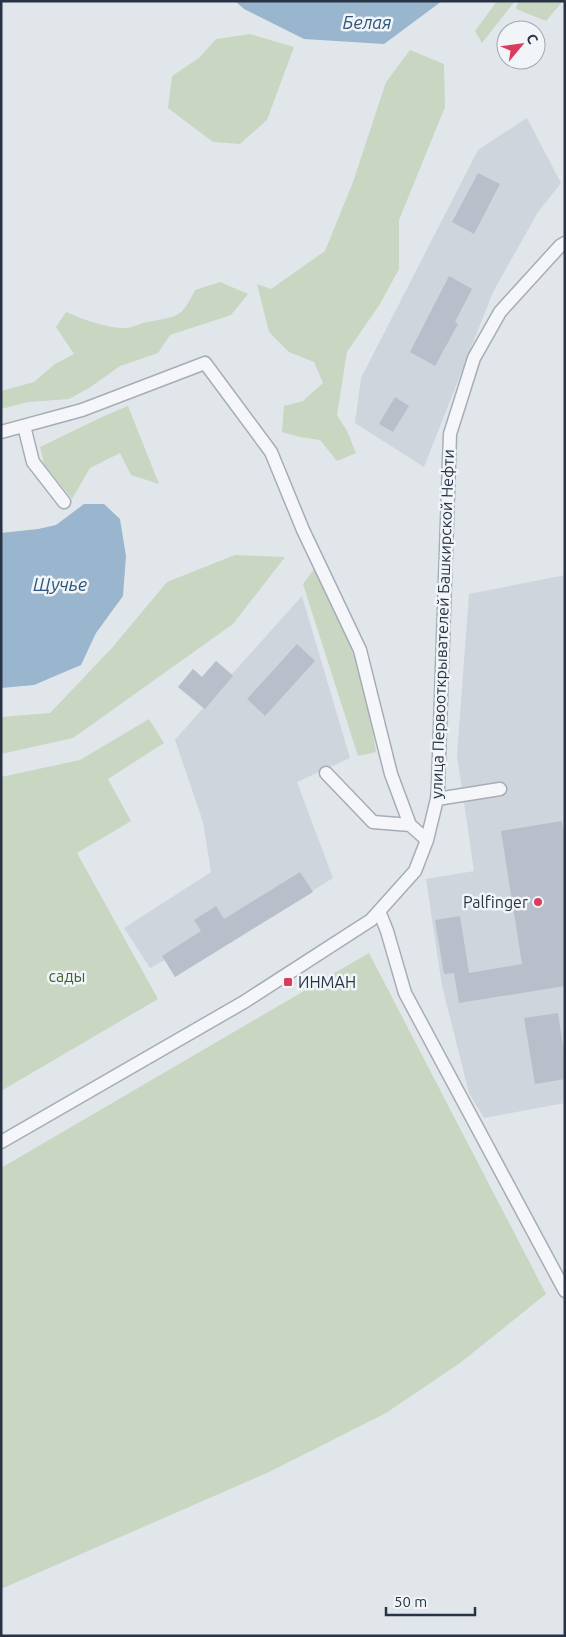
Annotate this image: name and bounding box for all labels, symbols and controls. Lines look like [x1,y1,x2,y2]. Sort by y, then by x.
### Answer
water label: Белая [343,12,391,32]
north arrow [496,20,546,70]
text: С [523,31,542,47]
street label: улица Первооткрывателей Башкирской Нефти [427,449,457,799]
water label: Щучье [33,574,87,594]
place label: Palfinger [463,893,528,911]
marker: Palfinger [532,896,544,908]
park label: сады [49,967,85,985]
place label: ИНМАН [298,973,356,991]
marker: ИНМАН [282,976,294,988]
scale bar [386,1584,475,1616]
text: 50 m [394,1593,427,1610]

